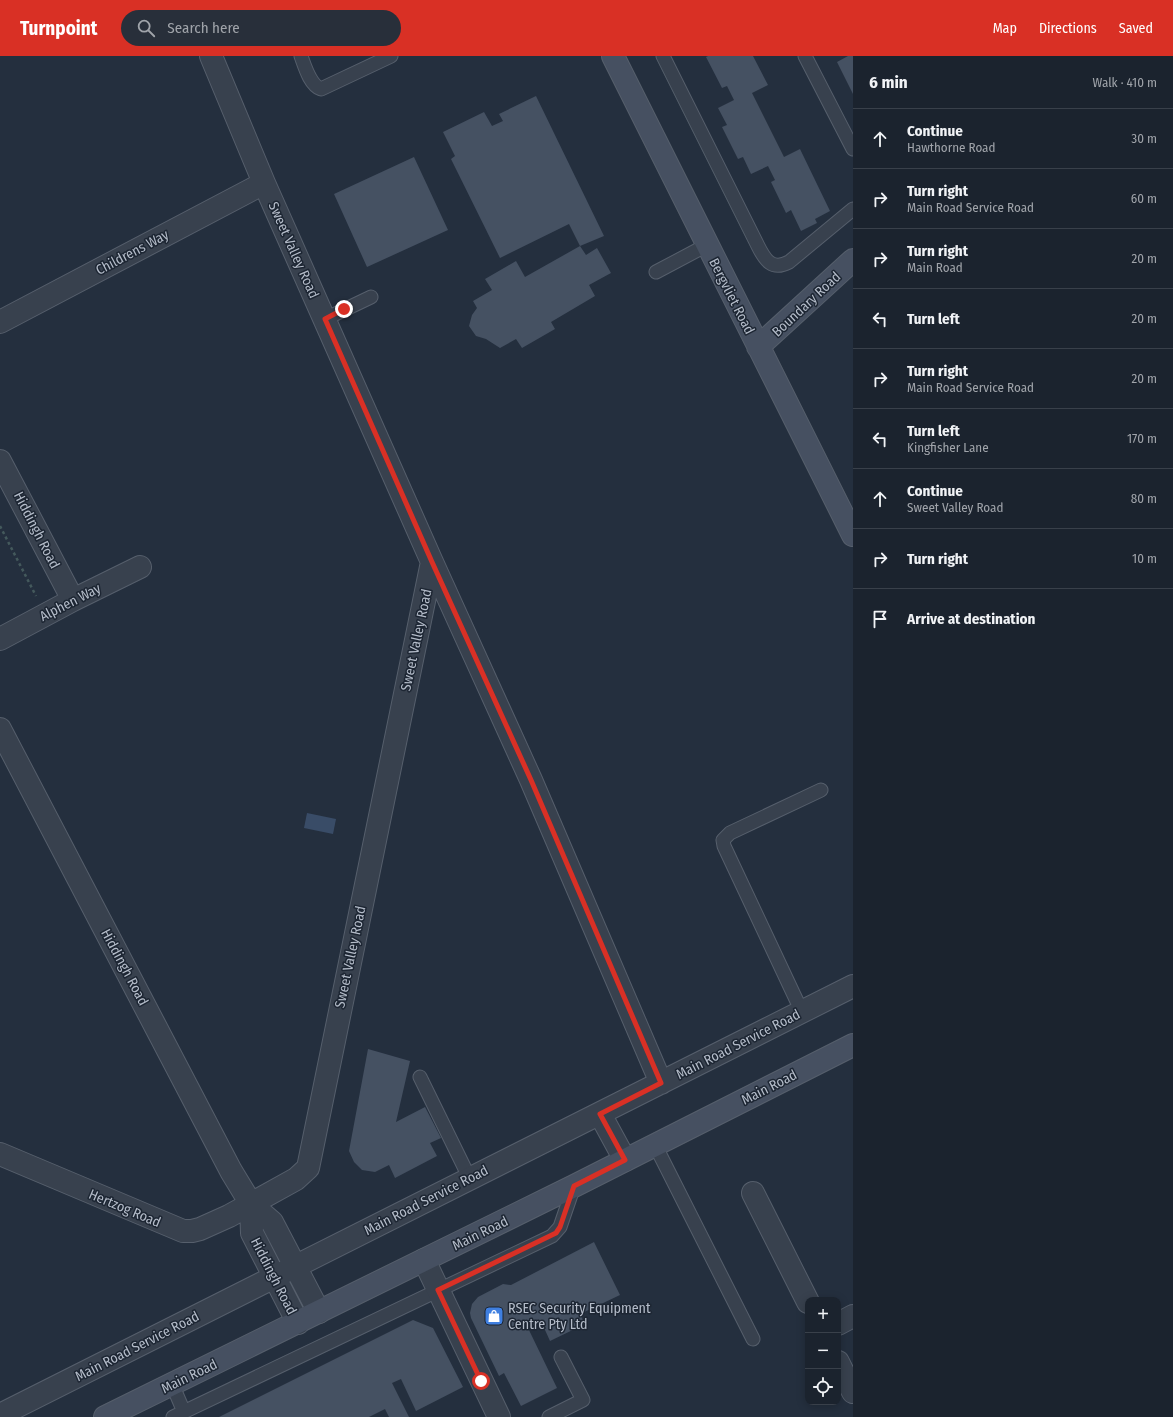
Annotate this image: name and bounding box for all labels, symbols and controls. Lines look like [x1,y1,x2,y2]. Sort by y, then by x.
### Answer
search box [121,10,401,46]
text: Turnpoint [20,17,97,40]
icon: search [135,17,157,39]
text: Search here [167,19,240,37]
text: Map [993,20,1017,37]
text: Directions [1039,20,1097,37]
text: Saved [1119,20,1153,37]
text: 6 min [869,72,908,93]
text: Walk · 410 m [1093,75,1157,90]
text: Continue [907,122,963,140]
icon: ahead [869,128,891,150]
text: 30 m [1131,131,1157,146]
text: Hawthorne Road [907,140,995,155]
text: Turn right [907,182,968,200]
icon: right [869,188,891,210]
text: 60 m [1131,191,1157,206]
street label: Sweet Valley Road [265,199,322,301]
text: Main Road Service Road [907,200,1034,215]
street label: Childrens Way [93,226,172,279]
text: Turn right [907,242,968,260]
icon: right [869,248,891,270]
text: 20 m [1131,251,1157,266]
street label: Bergvliet Road [705,255,758,337]
text: Main Road [907,260,963,275]
street label: Boundary Road [769,268,844,340]
route end [335,300,353,318]
icon: left [869,308,891,330]
text: Turn left [907,310,960,328]
text: 20 m [1131,311,1157,326]
text: Turn right [907,362,968,380]
icon: right [869,368,891,390]
text: 20 m [1131,371,1157,386]
text: Main Road Service Road [907,380,1034,395]
text: Turn left [907,422,960,440]
icon: left [869,428,891,450]
text: 170 m [1127,431,1157,446]
text: Kingfisher Lane [907,440,989,455]
text: Continue [907,482,963,500]
icon: ahead [869,488,891,510]
street label: Hiddingh Road [10,489,63,572]
text: 80 m [1131,491,1157,506]
text: Sweet Valley Road [907,500,1003,515]
icon: right [869,548,891,570]
text: Turn right [907,550,968,568]
text: 10 m [1132,551,1157,566]
street label: Alphen Way [37,579,104,625]
street label: Sweet Valley Road [397,588,436,693]
icon: arrive [869,608,891,630]
text: Arrive at destination [907,610,1035,628]
street label: Sweet Valley Road [331,905,370,1010]
street label: Hiddingh Road [97,926,152,1008]
street label: Main Road Service Road [673,1006,803,1083]
street label: Main Road [739,1066,800,1109]
street label: Main Road Service Road [361,1161,491,1239]
street label: Hertzog Road [86,1186,163,1231]
street label: Main Road [449,1212,511,1254]
street label: Hiddingh Road [247,1235,300,1318]
map controls [805,1297,841,1405]
button: + [805,1297,841,1333]
place label: RSEC Security Equipment Centre Pty Ltd [508,1300,651,1333]
shop icon: RSEC Security Equipment Centre Pty Ltd [483,1305,505,1327]
street label: Main Road Service Road [72,1307,202,1385]
button: − [805,1333,841,1369]
street label: Main Road [158,1355,220,1397]
button: locate [805,1369,841,1405]
route start [472,1372,490,1390]

